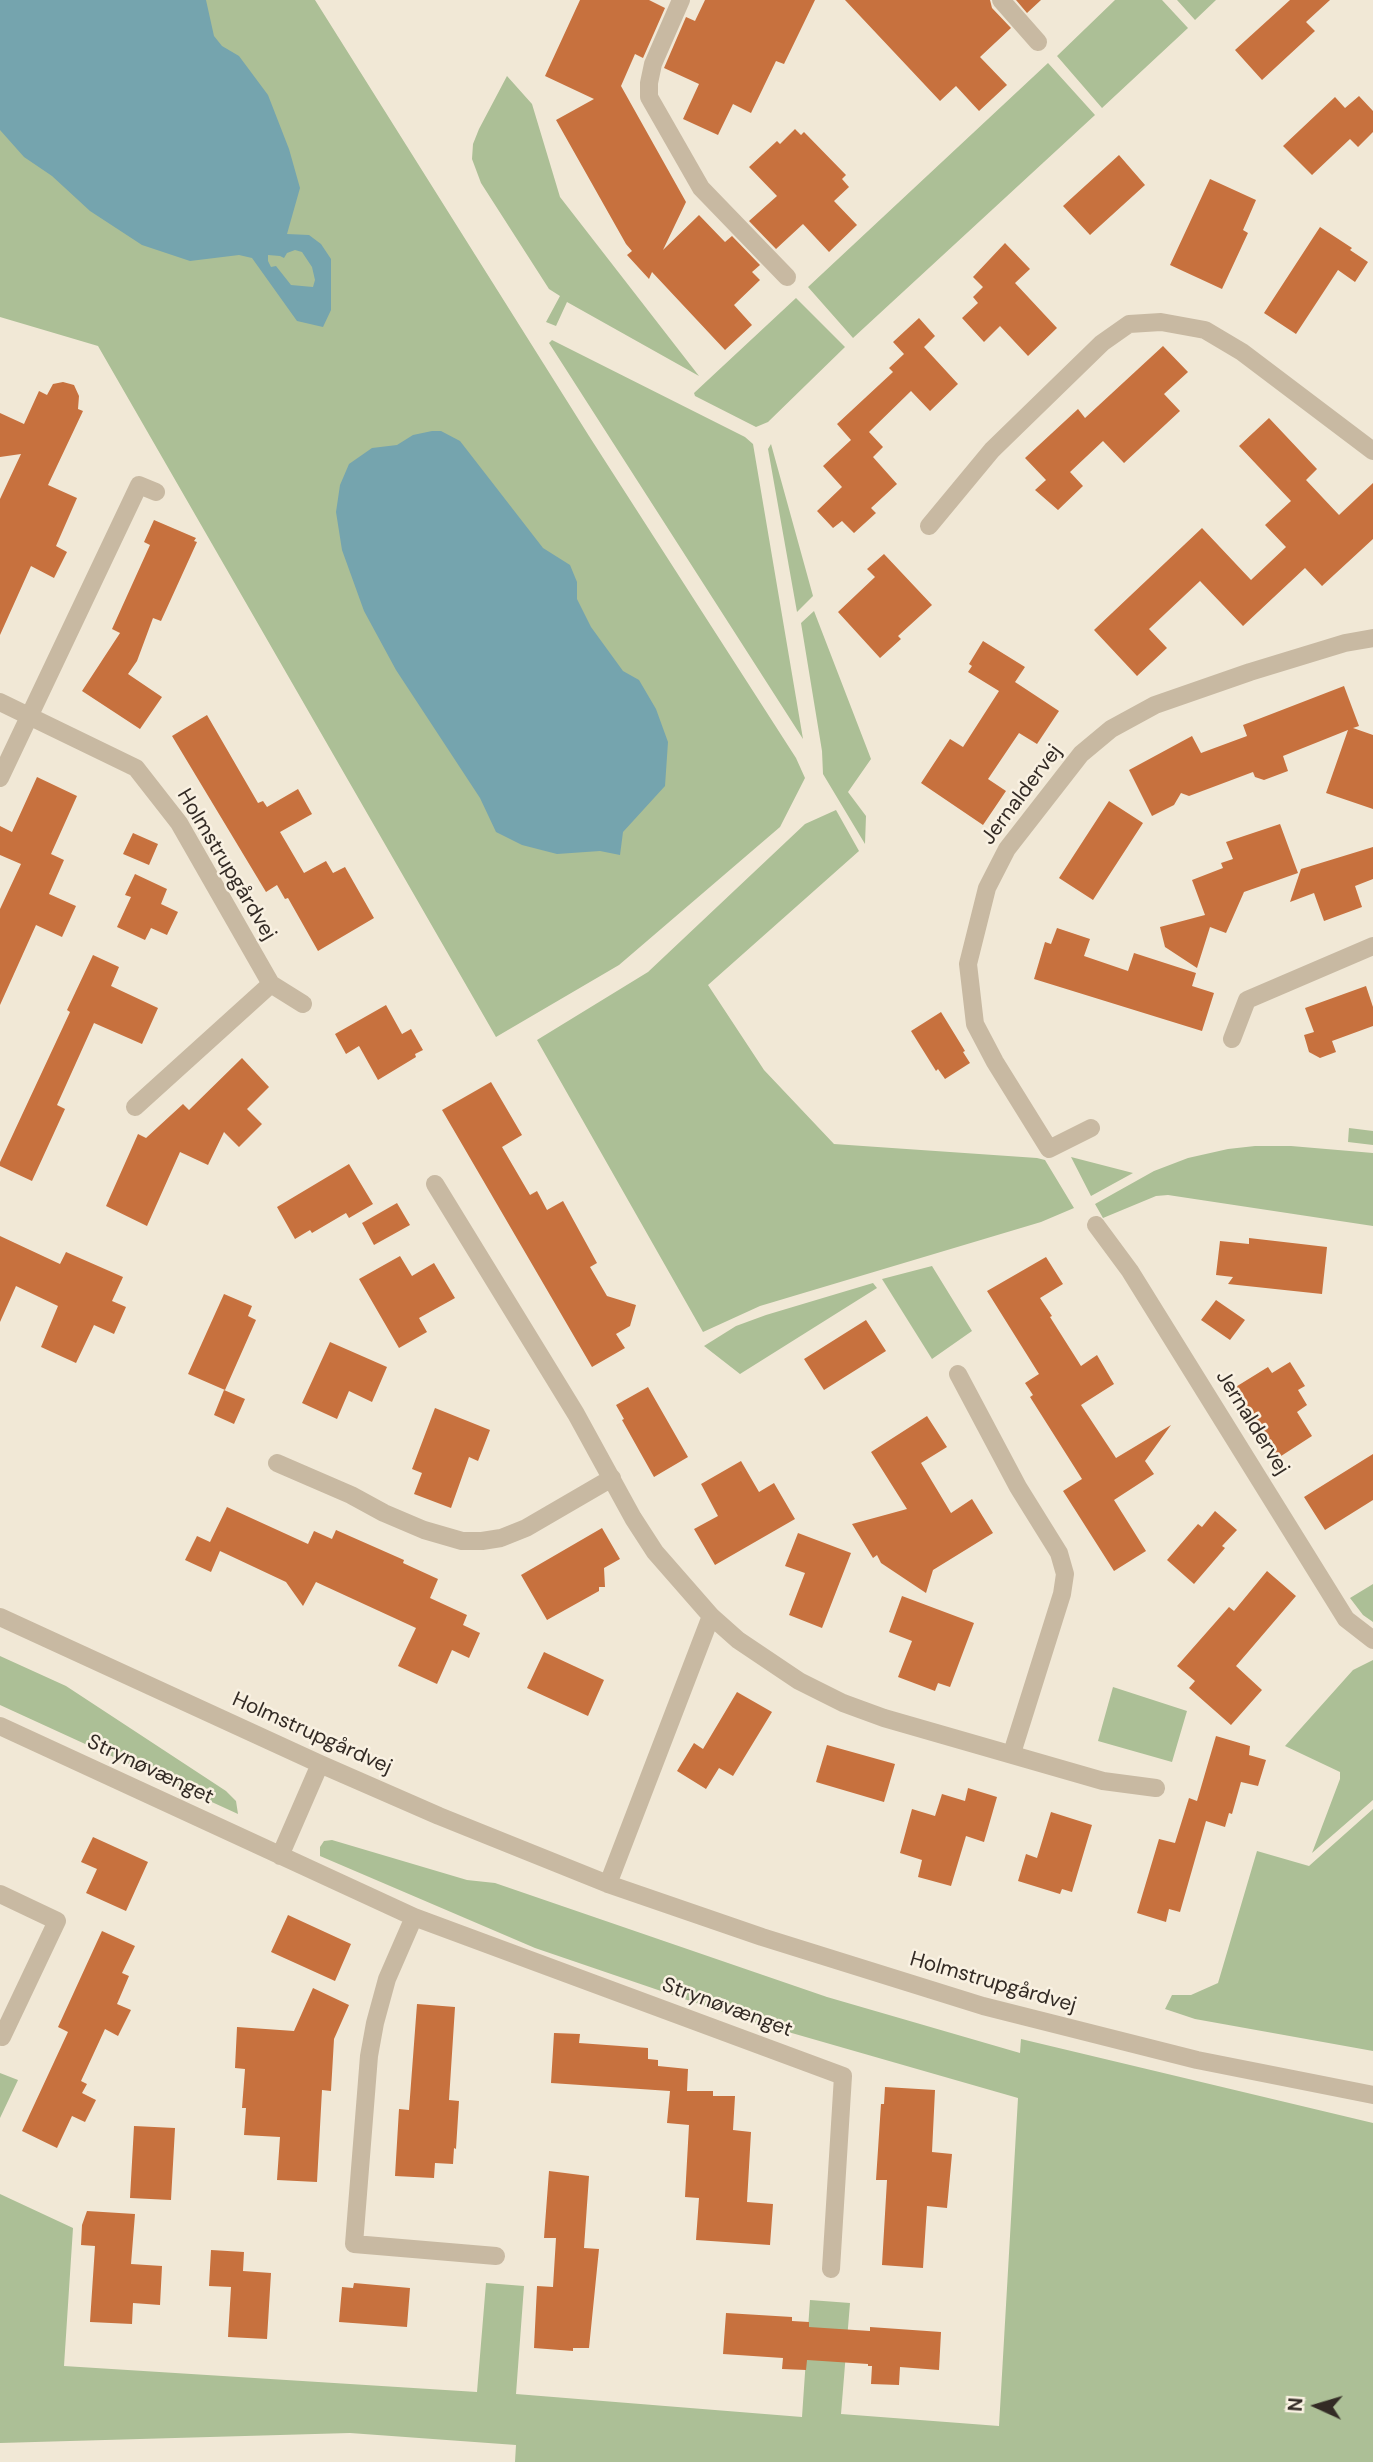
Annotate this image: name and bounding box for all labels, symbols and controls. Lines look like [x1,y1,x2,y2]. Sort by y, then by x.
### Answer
street label: Jernaldervej [976,740,1068,850]
street label: Holmstrupgårdvej [171,785,281,945]
street label: Jernaldervej [1210,1366,1294,1480]
street label: Holmstrupgårdvej [228,1687,396,1781]
street label: Strynøvænget [83,1730,217,1810]
street label: Holmstrupgårdvej [907,1947,1079,2019]
street label: Strynøvænget [658,1973,796,2043]
north arrow [1282,2371,1352,2441]
text: N [1283,2397,1309,2412]

